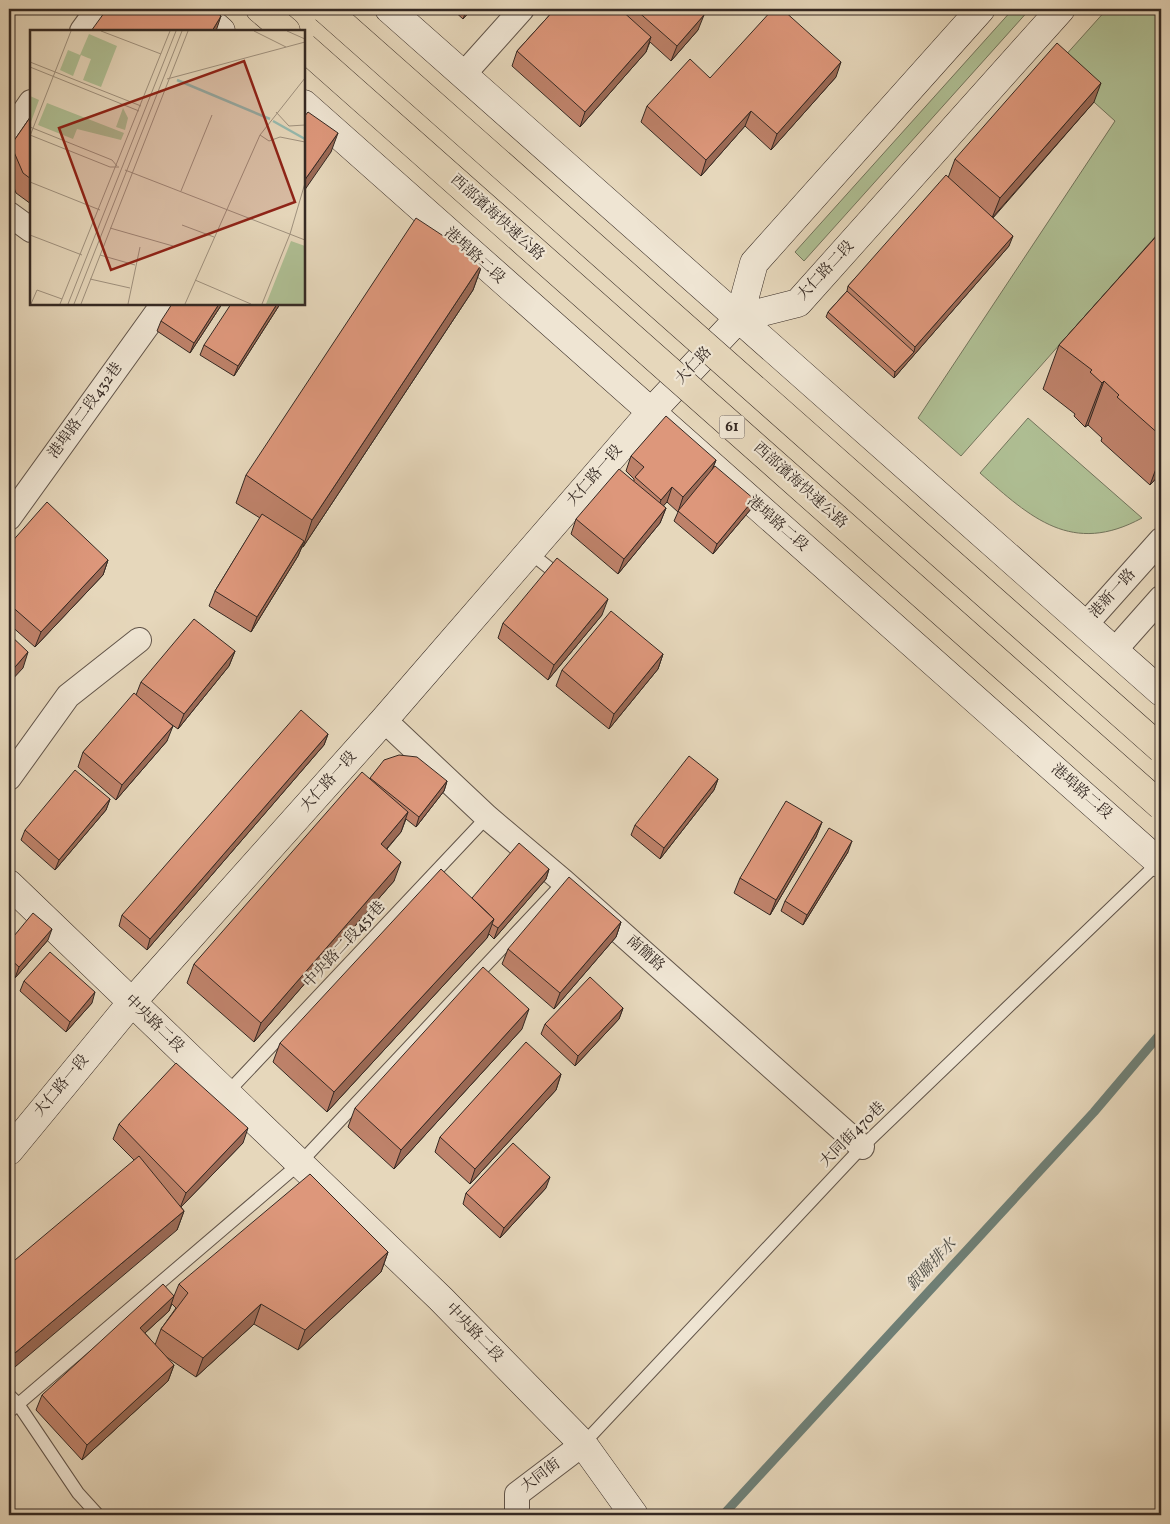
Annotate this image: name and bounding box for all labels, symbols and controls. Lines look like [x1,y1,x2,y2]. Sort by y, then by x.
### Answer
inset map [30,30,305,305]
street label: 西部濱海快速公路 [445,170,549,266]
street label: 港埠路二段 [439,223,509,289]
street label: 大仁路二段 [793,236,859,306]
street label: 大仁路 [671,342,717,390]
street label: 港埠路二段432巷 [44,359,128,463]
road number: 61 [720,416,744,438]
street label: 西部濱海快速公路 [748,438,852,534]
street label: 大仁路一段 [562,441,628,511]
street label: 港埠路二段 [742,491,812,557]
street label: 港新一路 [1085,565,1141,623]
street label: 大仁路一段 [296,747,362,817]
street label: 港埠路二段 [1046,759,1116,825]
street label: 中央路二段451巷 [299,897,391,993]
street label: 南簡路 [621,931,669,977]
street label: 中央路二段 [120,990,188,1058]
street label: 大仁路一段 [30,1051,94,1121]
street label: 大同街470巷 [816,1098,890,1172]
water label: 銀聯排水 [902,1233,963,1296]
street label: 中央路二段 [440,1299,508,1367]
street label: 大同街 [517,1454,565,1498]

